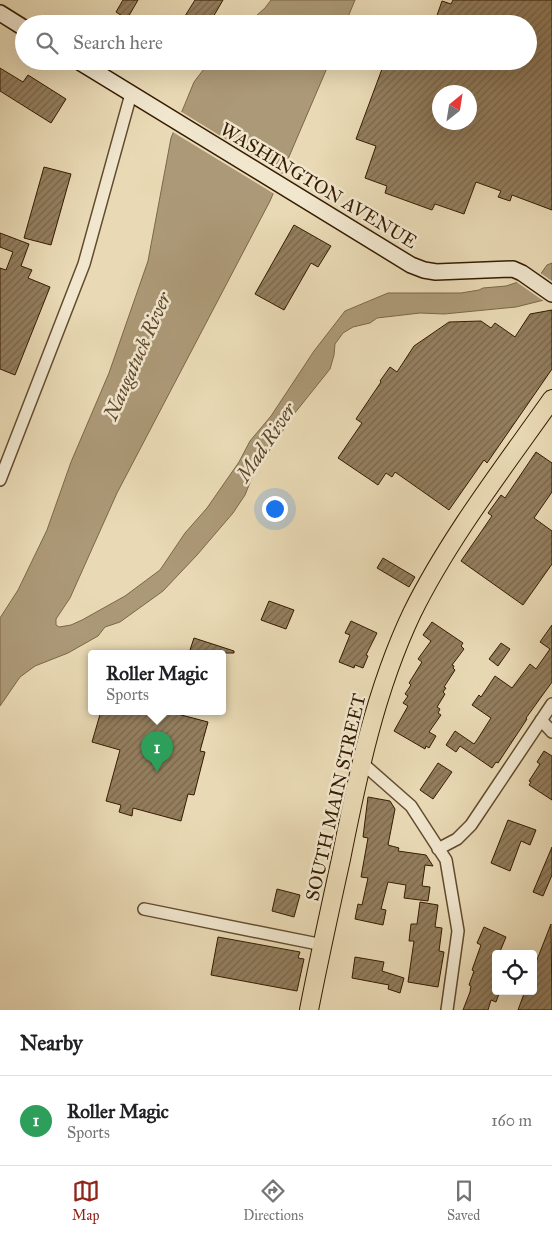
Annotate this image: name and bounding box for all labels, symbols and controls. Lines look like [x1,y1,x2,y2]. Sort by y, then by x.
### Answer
search box [15,15,537,70]
icon: search [33,29,61,57]
text: Search here [73,31,163,54]
north arrow [432,85,477,130]
street label: WASHINGTON AVENUE [216,117,422,254]
water label: Naugatuck River [98,287,177,424]
water label: Mad River [230,397,302,487]
your location [262,496,288,522]
popup [88,650,226,715]
text: Roller Magic [106,662,208,685]
text: Sports [106,685,149,704]
street label: SOUTH MAIN STREET [300,691,371,903]
pin: 1 [141,731,173,772]
map controls [492,950,537,995]
button: locate [492,950,537,995]
text: Nearby [20,1030,83,1056]
text: Roller Magic [67,1100,169,1123]
text: 1 [33,1111,39,1130]
text: 160 m [491,1111,532,1130]
text: Sports [67,1123,110,1142]
tab: Map [72,1177,100,1224]
tab: Directions [243,1177,304,1224]
tab: Saved [447,1177,480,1224]

